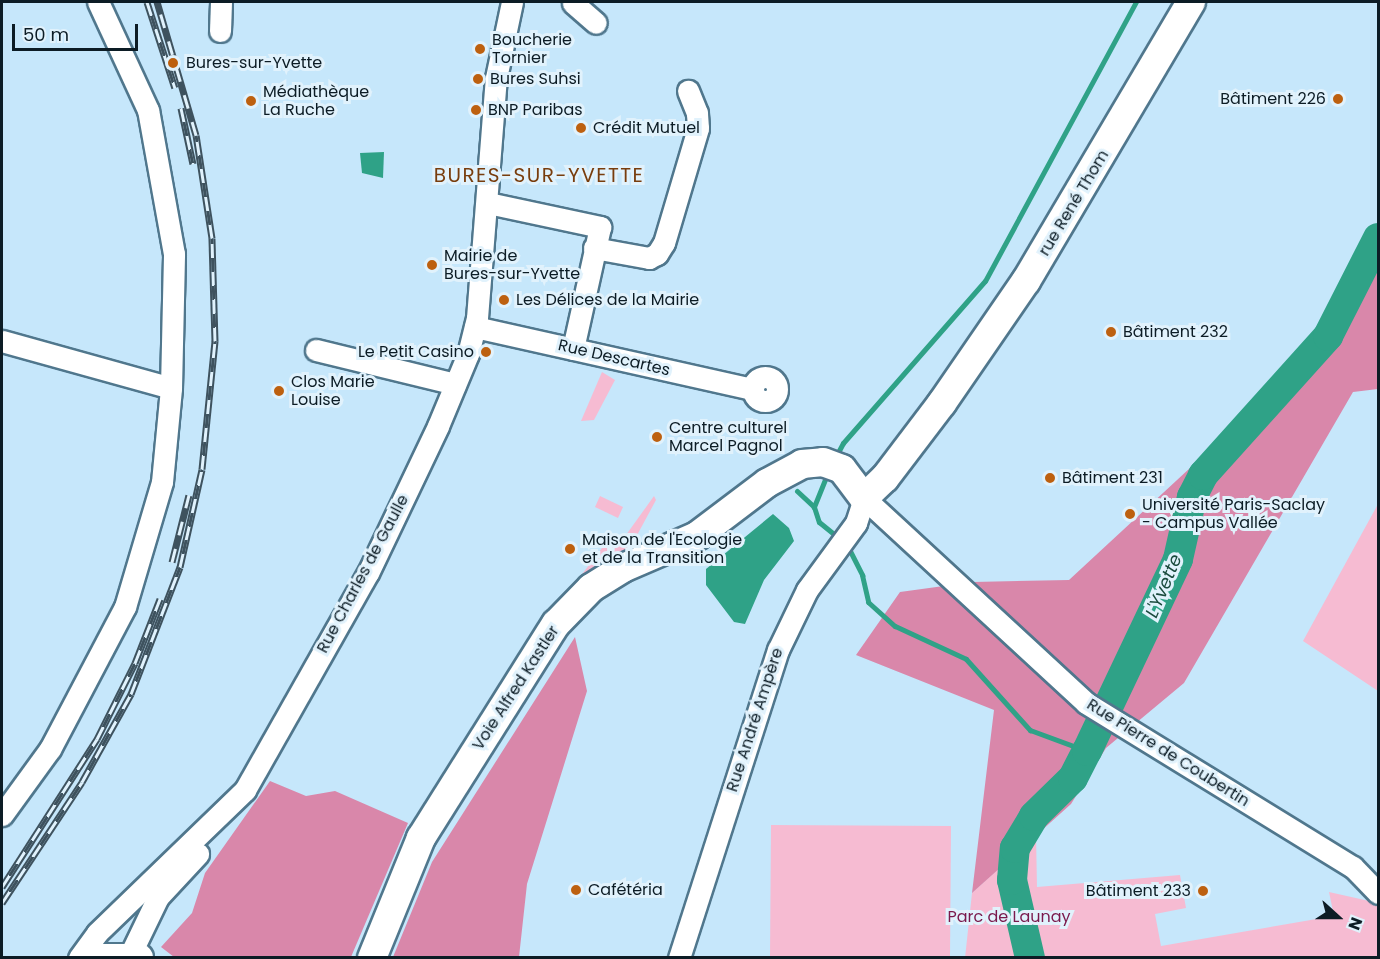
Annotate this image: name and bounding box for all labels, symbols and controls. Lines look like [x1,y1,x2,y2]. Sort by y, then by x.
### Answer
scale bar [15,12,141,50]
text: 50 m [23,22,69,47]
place label: Boucherie Tornier [492,30,572,68]
marker: Boucherie Tornier [473,42,487,56]
place label: Bures-sur-Yvette [186,53,322,73]
marker: Bures-sur-Yvette [164,54,182,72]
place label: Bures Suhsi [490,69,581,89]
marker: Bures Suhsi [471,72,485,86]
place label: Médiathèque La Ruche [263,82,369,120]
place label: Bâtiment 226 [1220,89,1326,109]
marker: Bâtiment 226 [1331,92,1345,106]
marker: Médiathèque La Ruche [244,94,258,108]
place label: BNP Paribas [488,100,583,120]
marker: BNP Paribas [469,103,483,117]
place label: Crédit Mutuel [593,118,700,138]
marker: Crédit Mutuel [574,121,588,135]
street label: rue René Thom [1035,147,1113,259]
district label: BURES-SUR-YVETTE [434,163,644,187]
place label: Mairie de Bures-sur-Yvette [444,246,580,284]
marker: Mairie de Bures-sur-Yvette [425,258,439,272]
place label: Les Délices de la Mairie [516,290,699,310]
marker: Les Délices de la Mairie [497,293,511,307]
place label: Bâtiment 232 [1123,322,1228,342]
marker: Bâtiment 232 [1104,325,1118,339]
street label: Rue Descartes [556,336,672,380]
place label: Le Petit Casino [358,342,474,362]
marker: Le Petit Casino [479,345,493,359]
place label: Clos Marie Louise [291,372,375,410]
marker: Clos Marie Louise [272,384,286,398]
place label: Centre culturel Marcel Pagnol [669,418,787,456]
marker: Centre culturel Marcel Pagnol [650,430,664,444]
place label: Bâtiment 231 [1062,468,1163,488]
marker: Bâtiment 231 [1043,471,1057,485]
street label: Rue Charles de Gaulle [313,492,413,656]
place label: Université Paris-Saclay - Campus Vallée [1142,495,1325,533]
marker: Université Paris-Saclay - Campus Vallée [1123,507,1137,521]
place label: Maison de l'Ecologie et de la Transition [582,530,742,568]
marker: Maison de l'Ecologie et de la Transition [563,542,577,556]
water label: L'Yvette [1141,551,1187,621]
street label: Voie Alfred Kastler [469,622,563,754]
street label: Rue André Ampère [723,646,787,794]
street label: Rue Pierre de Coubertin [1083,695,1253,811]
place label: Cafétéria [588,880,663,900]
place label: Bâtiment 233 [1086,881,1191,901]
marker: Cafétéria [569,883,583,897]
marker: Bâtiment 233 [1196,884,1210,898]
north arrow [1308,887,1368,947]
park label: Parc de Launay [947,907,1071,927]
text: N [1342,914,1368,933]

